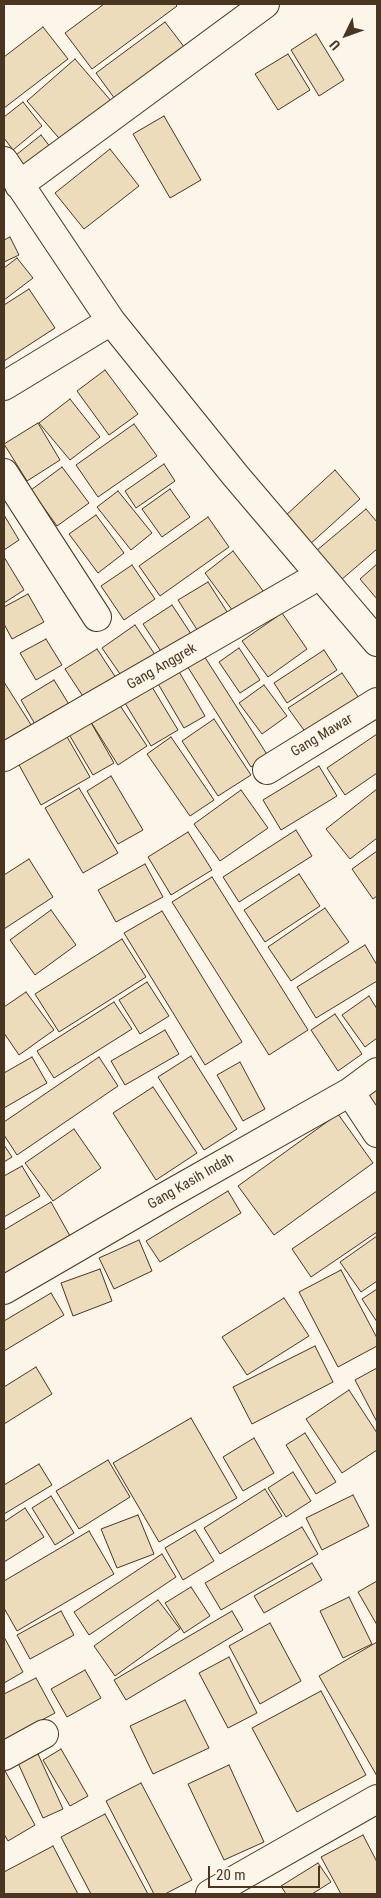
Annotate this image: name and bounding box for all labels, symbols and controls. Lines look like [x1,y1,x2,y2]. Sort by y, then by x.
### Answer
north arrow [321,10,371,60]
text: U [326,37,343,53]
street label: Gang Anggrek [124,640,200,694]
street label: Gang Mawar [288,711,356,761]
street label: Gang Kasih Indah [145,1151,237,1213]
scale bar [211,1856,324,1888]
text: 20 m [216,1866,246,1884]

